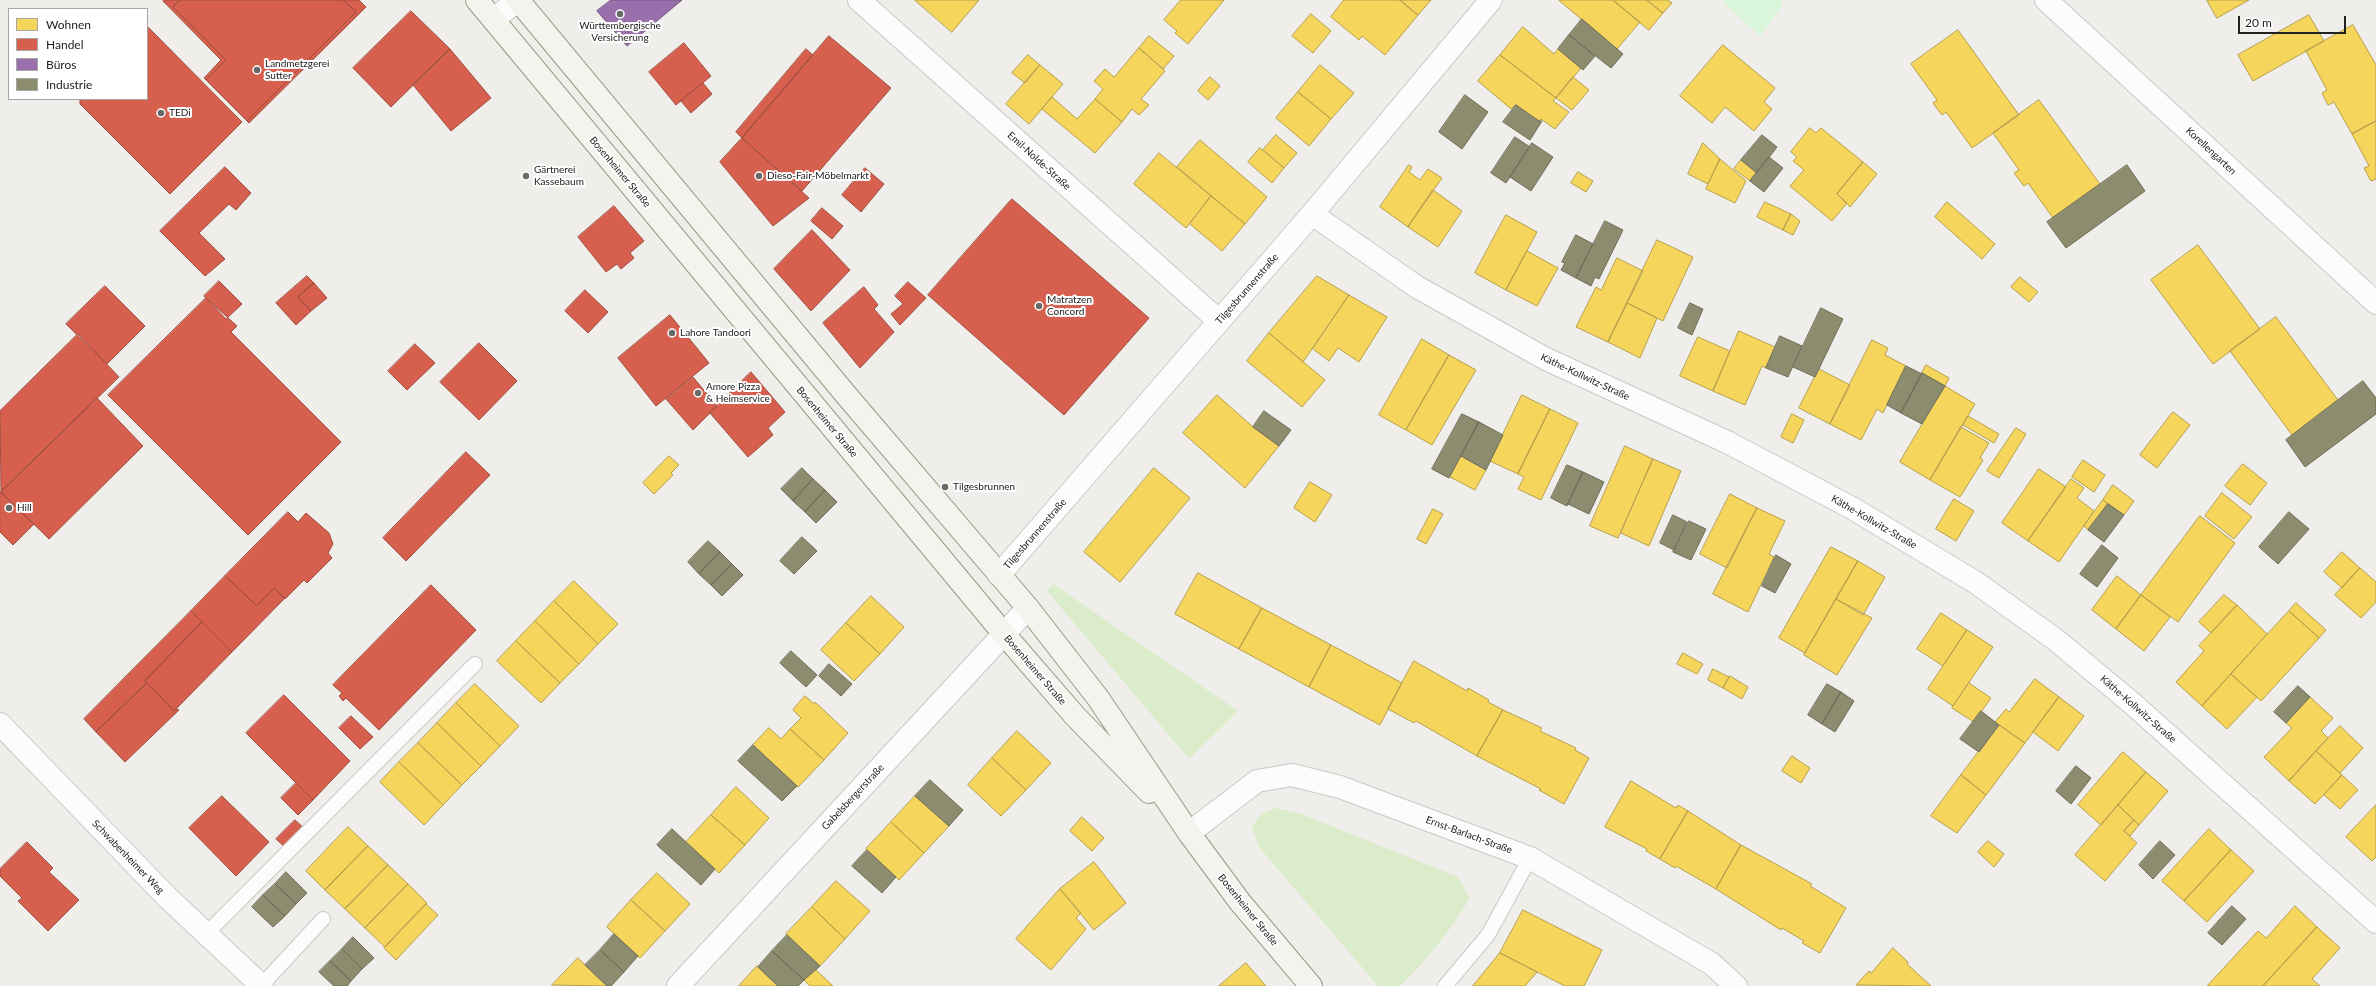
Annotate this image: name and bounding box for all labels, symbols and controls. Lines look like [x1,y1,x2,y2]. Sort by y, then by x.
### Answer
legend [8,8,148,100]
scale bar [2240,8,2348,34]
marker: Württembergische Versicherung [615,9,625,19]
text: 20 m [2245,15,2272,30]
text: Wohnen [46,17,91,32]
place label: Württembergische Versicherung [579,20,661,44]
text: Handel [46,37,84,52]
text: Büros [46,57,76,72]
place label: Landmetzgerei Sutter [265,58,329,82]
marker: Landmetzgerei Sutter [252,65,262,75]
text: Industrie [46,77,92,92]
place label: TEDi [169,107,191,119]
marker: TEDi [156,108,166,118]
street label: Korellengarten [2183,125,2239,177]
street label: Emil-Nolde-Straße [1005,129,1073,193]
street label: Bosenheimer Straße [587,134,653,210]
place label: Gärtnerei Kassebaum [534,164,584,188]
place label: Dieso-Fair-Möbelmarkt [767,170,869,182]
marker: Gärtnerei Kassebaum [521,171,531,181]
marker: Dieso-Fair-Möbelmarkt [754,171,764,181]
street label: Tilgesbrunnenstraße [1213,251,1281,327]
place label: Matratzen Concord [1047,294,1092,318]
marker: Matratzen Concord [1034,301,1044,311]
place label: Lahore Tandoori [680,327,751,339]
marker: Lahore Tandoori [667,328,677,338]
street label: Käthe-Kollwitz-Straße [1539,351,1631,403]
place label: Amore Pizza & Heimservice [706,381,770,404]
street label: Bosenheimer Straße [794,384,860,460]
marker: Amore Pizza & Heimservice [693,388,703,398]
place label: Tilgesbrunnen [953,481,1015,493]
marker: Tilgesbrunnen [940,482,950,492]
street label: Käthe-Kollwitz-Straße [1829,493,1919,551]
street label: Tilgesbrunnenstraße [1001,496,1069,572]
place label: Hill [17,502,32,514]
marker: Hill [4,503,14,513]
street label: Bosenheimer Straße [1001,633,1069,707]
street label: Käthe-Kollwitz-Straße [2098,673,2178,745]
street label: Gabelsbergerstraße [819,762,887,832]
street label: Ernst-Barlach-Straße [1424,814,1514,856]
street label: Schwabenheimer Weg [90,818,166,896]
street label: Bosenheimer Straße [1215,872,1281,948]

